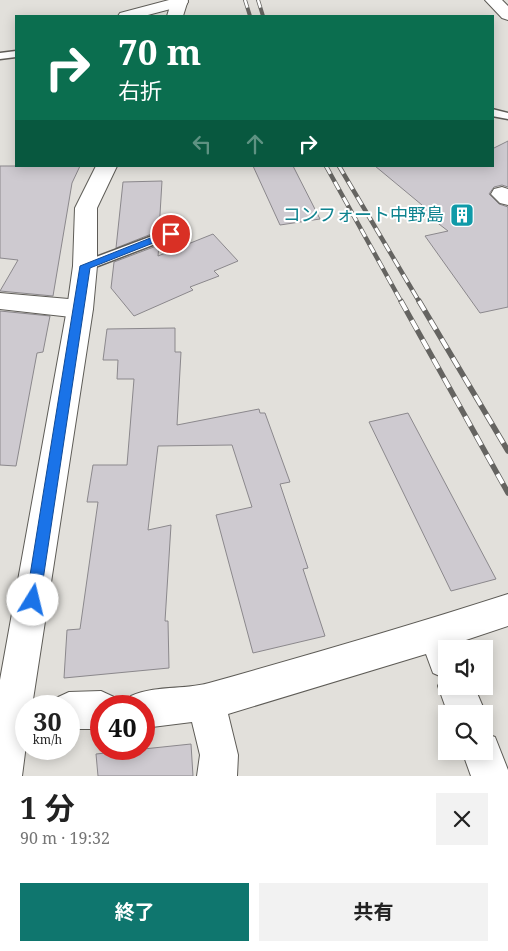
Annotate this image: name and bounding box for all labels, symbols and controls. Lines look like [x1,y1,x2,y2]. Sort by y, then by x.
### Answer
text: 70 m [118,28,201,75]
icon: right [35,35,100,100]
text: 右折 [118,75,162,105]
icon: left [188,130,216,158]
icon: ahead [241,130,269,158]
icon: right [294,130,322,158]
place label: コンフォート中野島 [283,202,444,226]
building icon: コンフォート中野島 [449,202,475,228]
pin [150,213,192,255]
icon: arrive [157,220,185,248]
position arrow [6,573,58,625]
map controls [438,640,493,760]
button: sound [438,640,493,695]
speed limit sign: 40 [90,695,155,760]
text: 30 [33,704,62,738]
button: search [438,705,493,760]
text: km/h [33,731,62,748]
text: 1 分 [20,787,75,828]
button: close [436,793,488,845]
text: 90 m · 19:32 [20,827,110,849]
button: 終了 [20,883,249,941]
button: 共有 [259,883,488,941]

